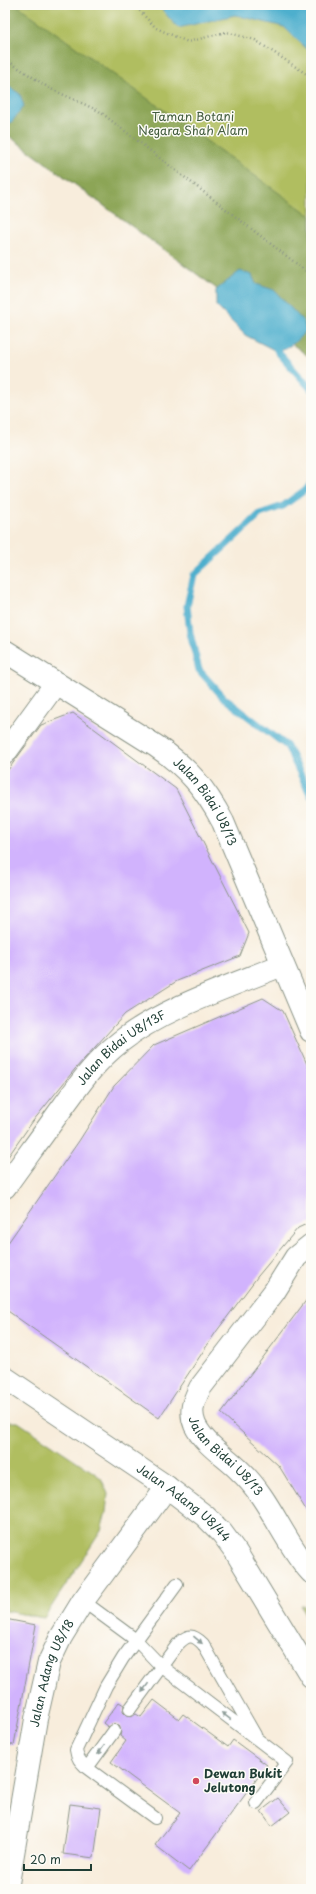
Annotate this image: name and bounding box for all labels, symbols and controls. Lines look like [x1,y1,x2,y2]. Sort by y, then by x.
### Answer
park label: Taman Botani Negara Shah Alam [138,107,248,139]
street label: Jalan Bidai U8/13 [170,753,242,848]
street label: Jalan Bidai U8/13F [72,1005,169,1089]
street label: Jalan Bidai U8/13 [185,1414,268,1499]
street label: Jalan Adang U8/44 [133,1459,235,1545]
street label: Jalan Adang U8/18 [25,1615,78,1729]
one-way arrow [193,1636,203,1645]
one-way arrow [141,1682,149,1693]
one-way arrow [221,1712,232,1720]
one-way arrow [96,1744,105,1755]
place label: Dewan Bukit Jelutong [204,1764,283,1796]
marker: Dewan Bukit Jelutong [191,1776,201,1786]
scale bar [24,1846,91,1872]
text: 20 m [30,1850,61,1868]

